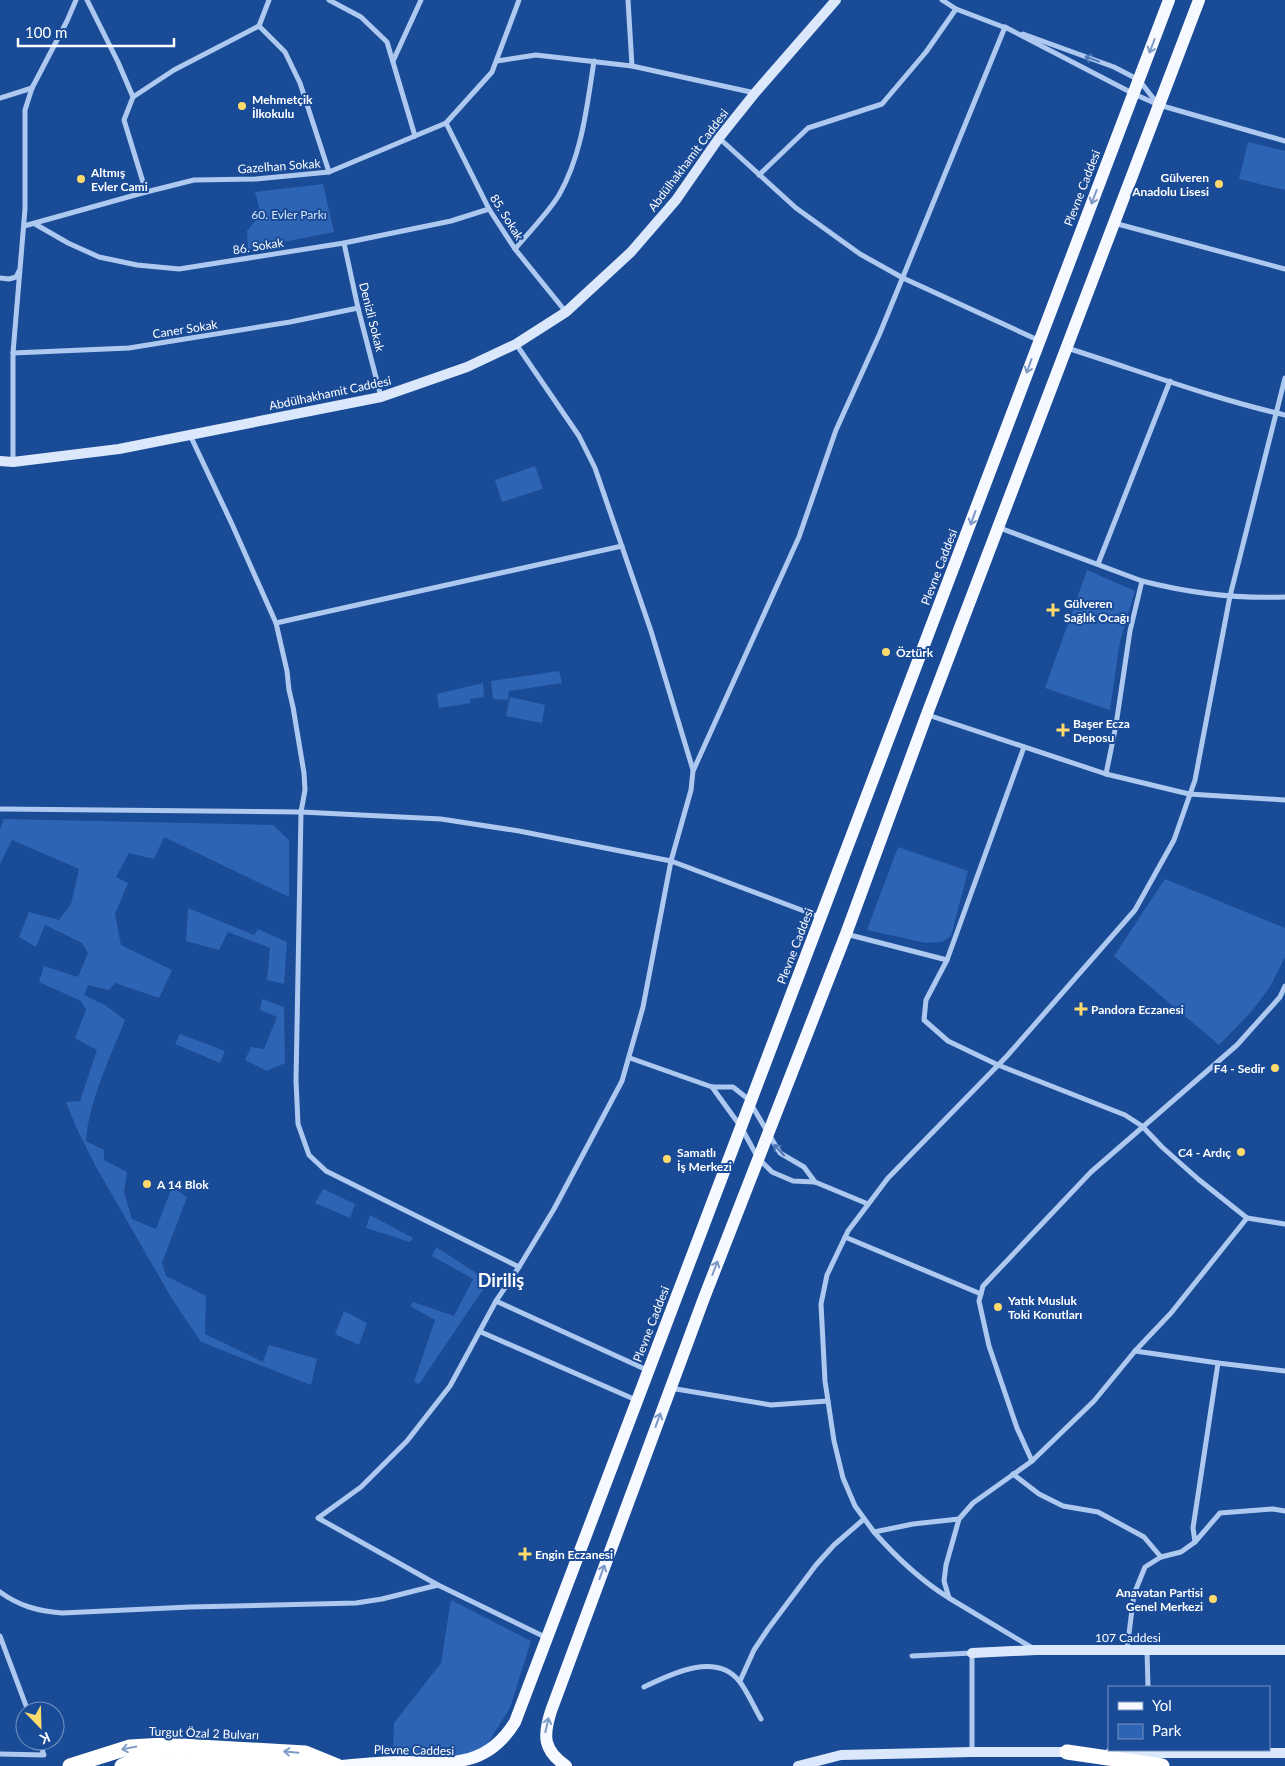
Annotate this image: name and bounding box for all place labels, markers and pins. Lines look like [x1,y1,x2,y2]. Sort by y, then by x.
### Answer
place label: Mehmetçik İlkokulu [252,92,313,121]
marker: Mehmetçik İlkokulu [236,100,248,112]
place label: Altmış Evler Cami [90,165,148,194]
place label: Gülveren Anadolu Lisesi [1131,170,1209,199]
marker: Altmış Evler Cami [75,173,87,185]
marker: Gülveren Anadolu Lisesi [1213,178,1225,190]
place label: Gülveren Sağlık Ocağı [1064,596,1129,625]
marker: Gülveren Sağlık Ocağı [1046,603,1060,617]
place label: Öztürk [896,645,934,660]
marker: Öztürk [880,646,892,658]
place label: Başer Ecza Deposu [1073,716,1130,745]
marker: Başer Ecza Deposu [1057,724,1069,736]
place label: Pandora Eczanesi [1091,1002,1184,1017]
marker: Pandora Eczanesi [1075,1003,1087,1015]
place label: F4 - Sedir [1214,1061,1266,1076]
marker: F4 - Sedir [1269,1062,1281,1074]
place label: Samatlı İş Merkezi [677,1145,732,1174]
place label: C4 - Ardıç [1178,1145,1231,1160]
marker: C4 - Ardıç [1235,1146,1247,1158]
marker: Samatlı İş Merkezi [661,1153,673,1165]
place label: A 14 Blok [156,1177,209,1192]
marker: A 14 Blok [141,1178,153,1190]
place label: Yatık Musluk Toki Konutları [1007,1293,1082,1322]
marker: Yatık Musluk Toki Konutları [992,1301,1004,1313]
place label: Engin Eczanesi [535,1547,613,1562]
marker: Engin Eczanesi [519,1548,531,1560]
place label: Anavatan Partisi Genel Merkezi [1115,1585,1203,1614]
marker: Anavatan Partisi Genel Merkezi [1207,1593,1219,1605]

